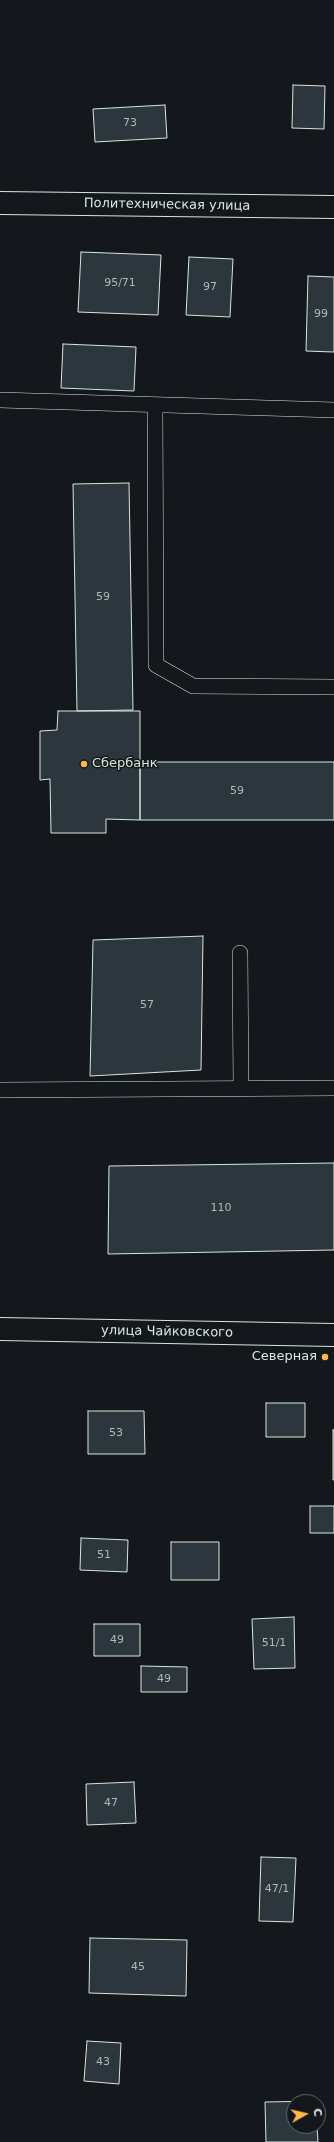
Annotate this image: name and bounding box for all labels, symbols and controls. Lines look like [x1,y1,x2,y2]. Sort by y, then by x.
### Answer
house number: 73 [123,116,137,130]
street label: Политехническая улица [84,196,250,214]
house number: 95/71 [104,276,136,290]
house number: 97 [203,280,217,294]
house number: 99 [314,307,328,321]
house number: 59 [96,590,110,604]
place label: Сбербанк [92,756,158,772]
marker: Сбербанк [79,759,89,769]
house number: 59 [230,784,244,798]
house number: 57 [140,998,154,1012]
house number: 110 [211,1201,231,1215]
street label: улица Чайковского [101,1323,233,1341]
place label: Северная [252,1349,317,1365]
marker: Северная [320,1352,330,1362]
house number: 53 [109,1426,123,1440]
house number: 51 [97,1548,111,1562]
house number: 49 [110,1633,124,1647]
house number: 51/1 [262,1636,286,1650]
house number: 49 [157,1672,171,1686]
house number: 47 [104,1796,118,1810]
house number: 47/1 [265,1882,289,1896]
house number: 45 [131,1960,145,1974]
house number: 43 [96,2055,110,2069]
north arrow [286,2094,326,2134]
text: С [310,2107,324,2117]

